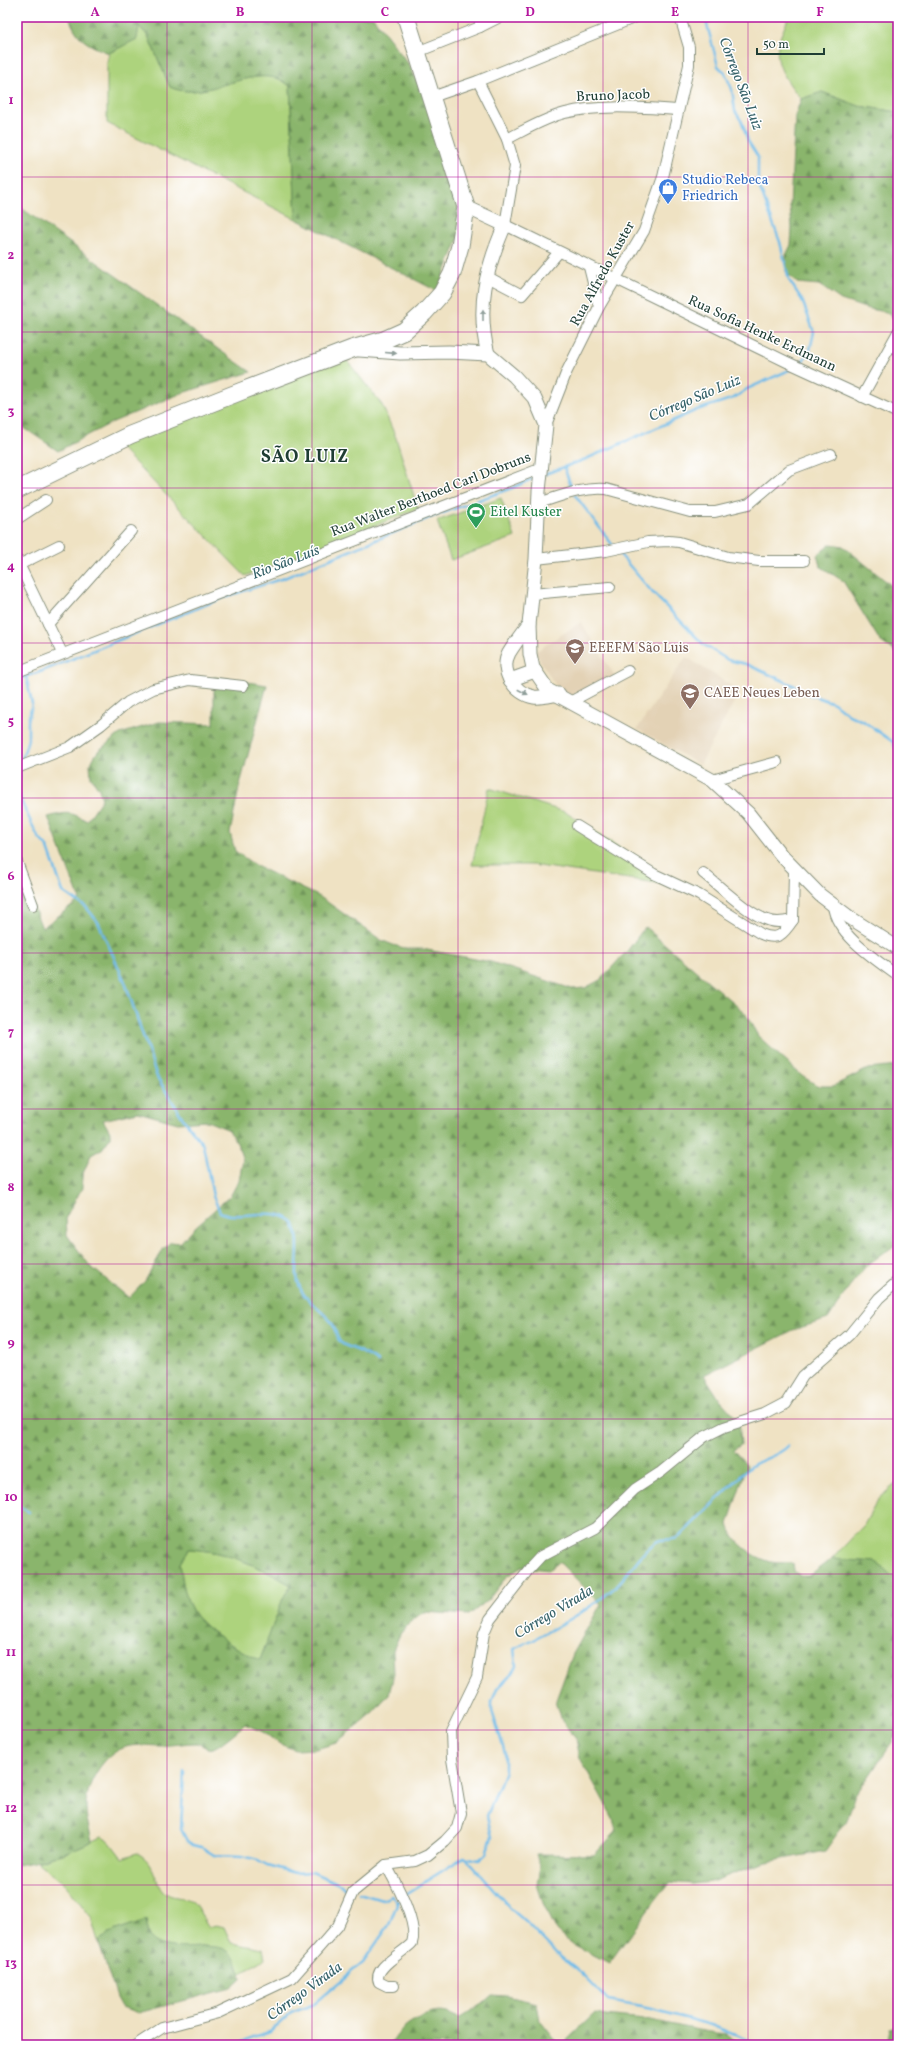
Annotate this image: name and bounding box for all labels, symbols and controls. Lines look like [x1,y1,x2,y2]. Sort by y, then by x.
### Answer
text: A [90,4,100,22]
text: B [236,4,245,22]
text: C [381,4,389,22]
text: D [525,4,535,22]
text: E [671,4,679,22]
text: F [816,4,824,22]
scale bar [757,30,824,56]
water label: Córrego São Luiz [713,35,767,133]
text: 50 m [763,37,789,53]
street label: Bruno Jacob [576,85,651,107]
text: 1 [8,92,14,110]
place label: Studio Rebeca Friedrich [682,171,768,206]
shop icon: Studio Rebeca Friedrich [657,177,679,205]
street label: Rua Alfredo Kuster [566,218,640,330]
text: 2 [8,247,15,265]
street label: Rua Sofia Henke Erdmann [685,291,839,377]
one-way arrow [480,308,486,321]
one-way arrow [385,349,397,356]
water label: Córrego São Luiz [646,370,744,428]
text: 3 [8,403,15,421]
district label: SÃO LUIZ [261,445,349,470]
street label: Rua Walter Berthoed Carl Dobruns [328,448,534,542]
sports icon: Eitel Kuster [465,501,487,529]
place label: Eitel Kuster [490,503,562,522]
water label: Rio São Luís [249,540,323,586]
text: 4 [7,558,15,576]
school or university icon: EEEFM São Luis [564,637,586,665]
place label: EEEFM São Luis [589,639,689,658]
school or university icon: CAEE Neues Leben [679,682,701,710]
place label: CAEE Neues Leben [704,684,820,703]
one-way arrow [517,689,529,695]
text: 5 [8,713,14,731]
text: 6 [7,868,15,886]
text: 7 [8,1024,14,1042]
text: 8 [7,1179,15,1197]
text: 9 [7,1334,15,1352]
text: 10 [4,1489,18,1507]
water label: Córrego Virada [511,1581,597,1645]
text: 11 [6,1644,16,1662]
text: 12 [5,1800,17,1818]
text: 13 [5,1955,17,1973]
water label: Córrego Virada [263,1957,347,2027]

